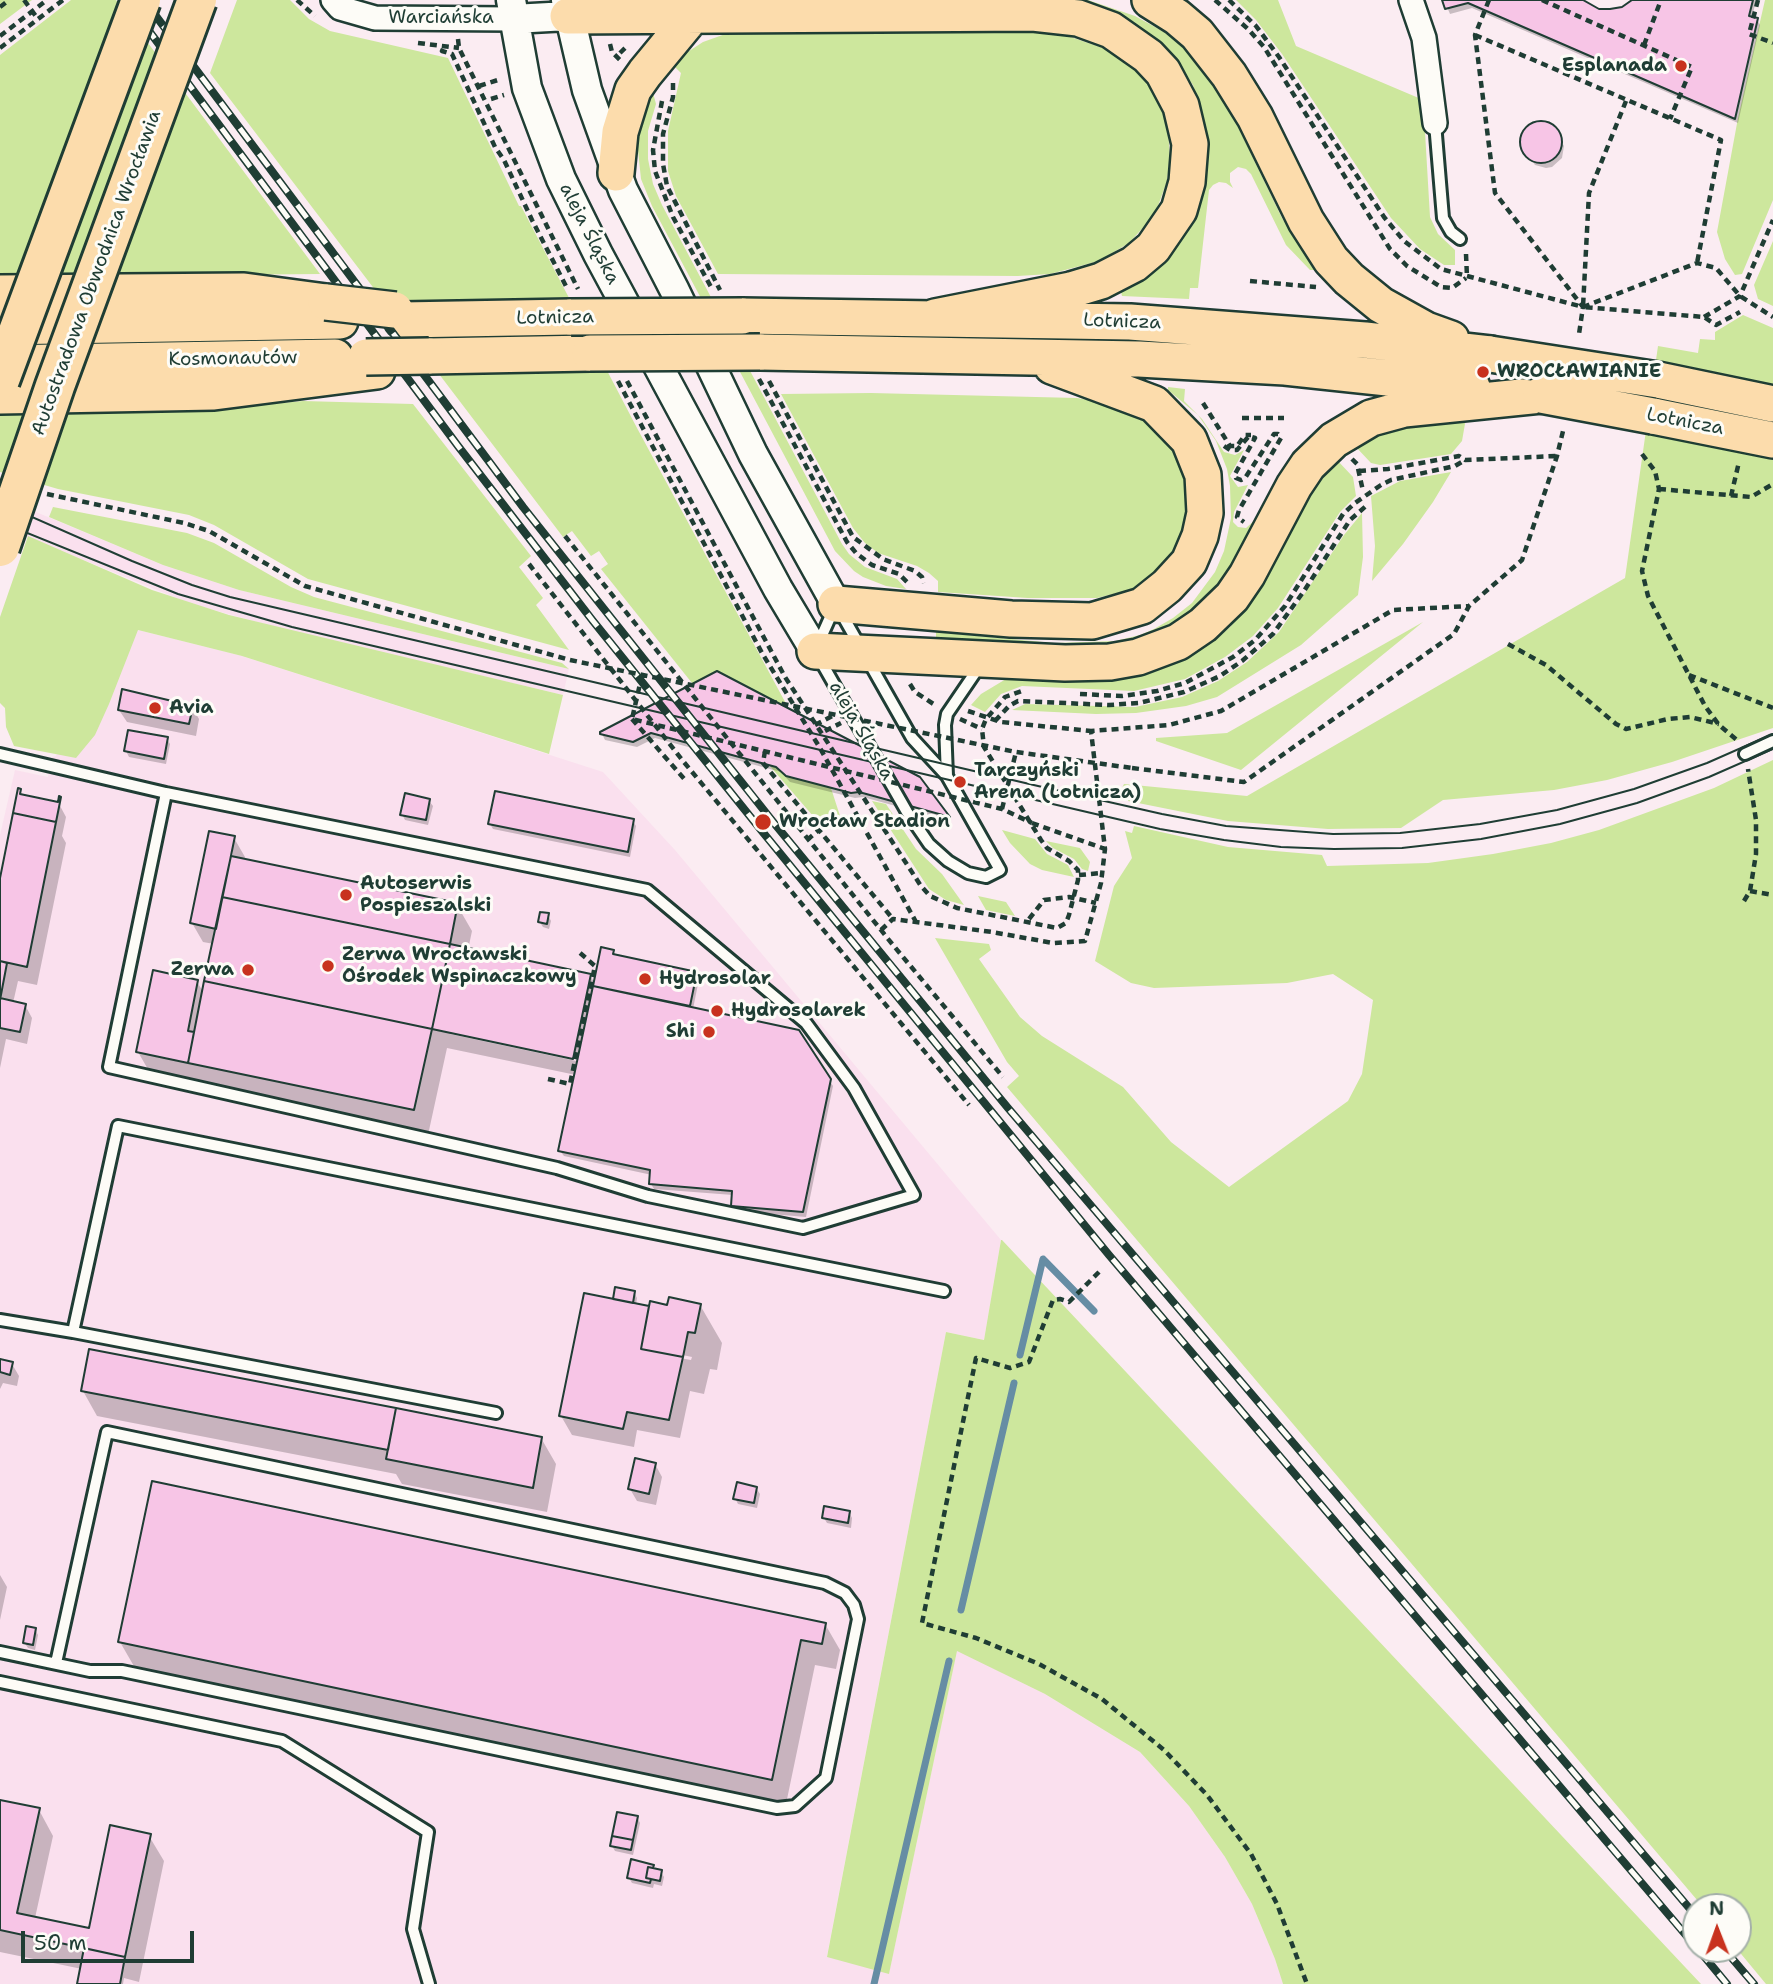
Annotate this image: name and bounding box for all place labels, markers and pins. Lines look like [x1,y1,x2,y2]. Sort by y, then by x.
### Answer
place label: Esplanada [1562,55,1667,77]
marker: Esplanada [1673,58,1689,74]
place label: WROCŁAWIANIE [1497,361,1661,383]
marker: WROCŁAWIANIE [1475,364,1491,380]
place label: Avia [169,697,213,719]
marker: Avia [147,700,163,716]
place label: Tarczyński Arena (Lotnicza) [974,760,1141,804]
marker: Tarczyński Arena (Lotnicza) [952,774,968,790]
place label: Wrocław Stadion [779,811,950,833]
marker: Wrocław Stadion [753,812,773,832]
place label: Autoserwis Pospieszalski [360,873,491,917]
marker: Autoserwis Pospieszalski [338,887,354,903]
place label: Zerwa Wrocławski Ośrodek Wspinaczkowy [342,944,577,988]
marker: Zerwa Wrocławski Ośrodek Wspinaczkowy [320,958,336,974]
place label: Zerwa [171,959,234,981]
marker: Zerwa [240,962,256,978]
place label: Hydrosolar [659,968,771,990]
marker: Hydrosolar [637,971,653,987]
place label: Hydrosolarek [731,1000,866,1022]
marker: Hydrosolarek [709,1003,725,1019]
place label: Shi [666,1021,695,1043]
marker: Shi [701,1024,717,1040]

